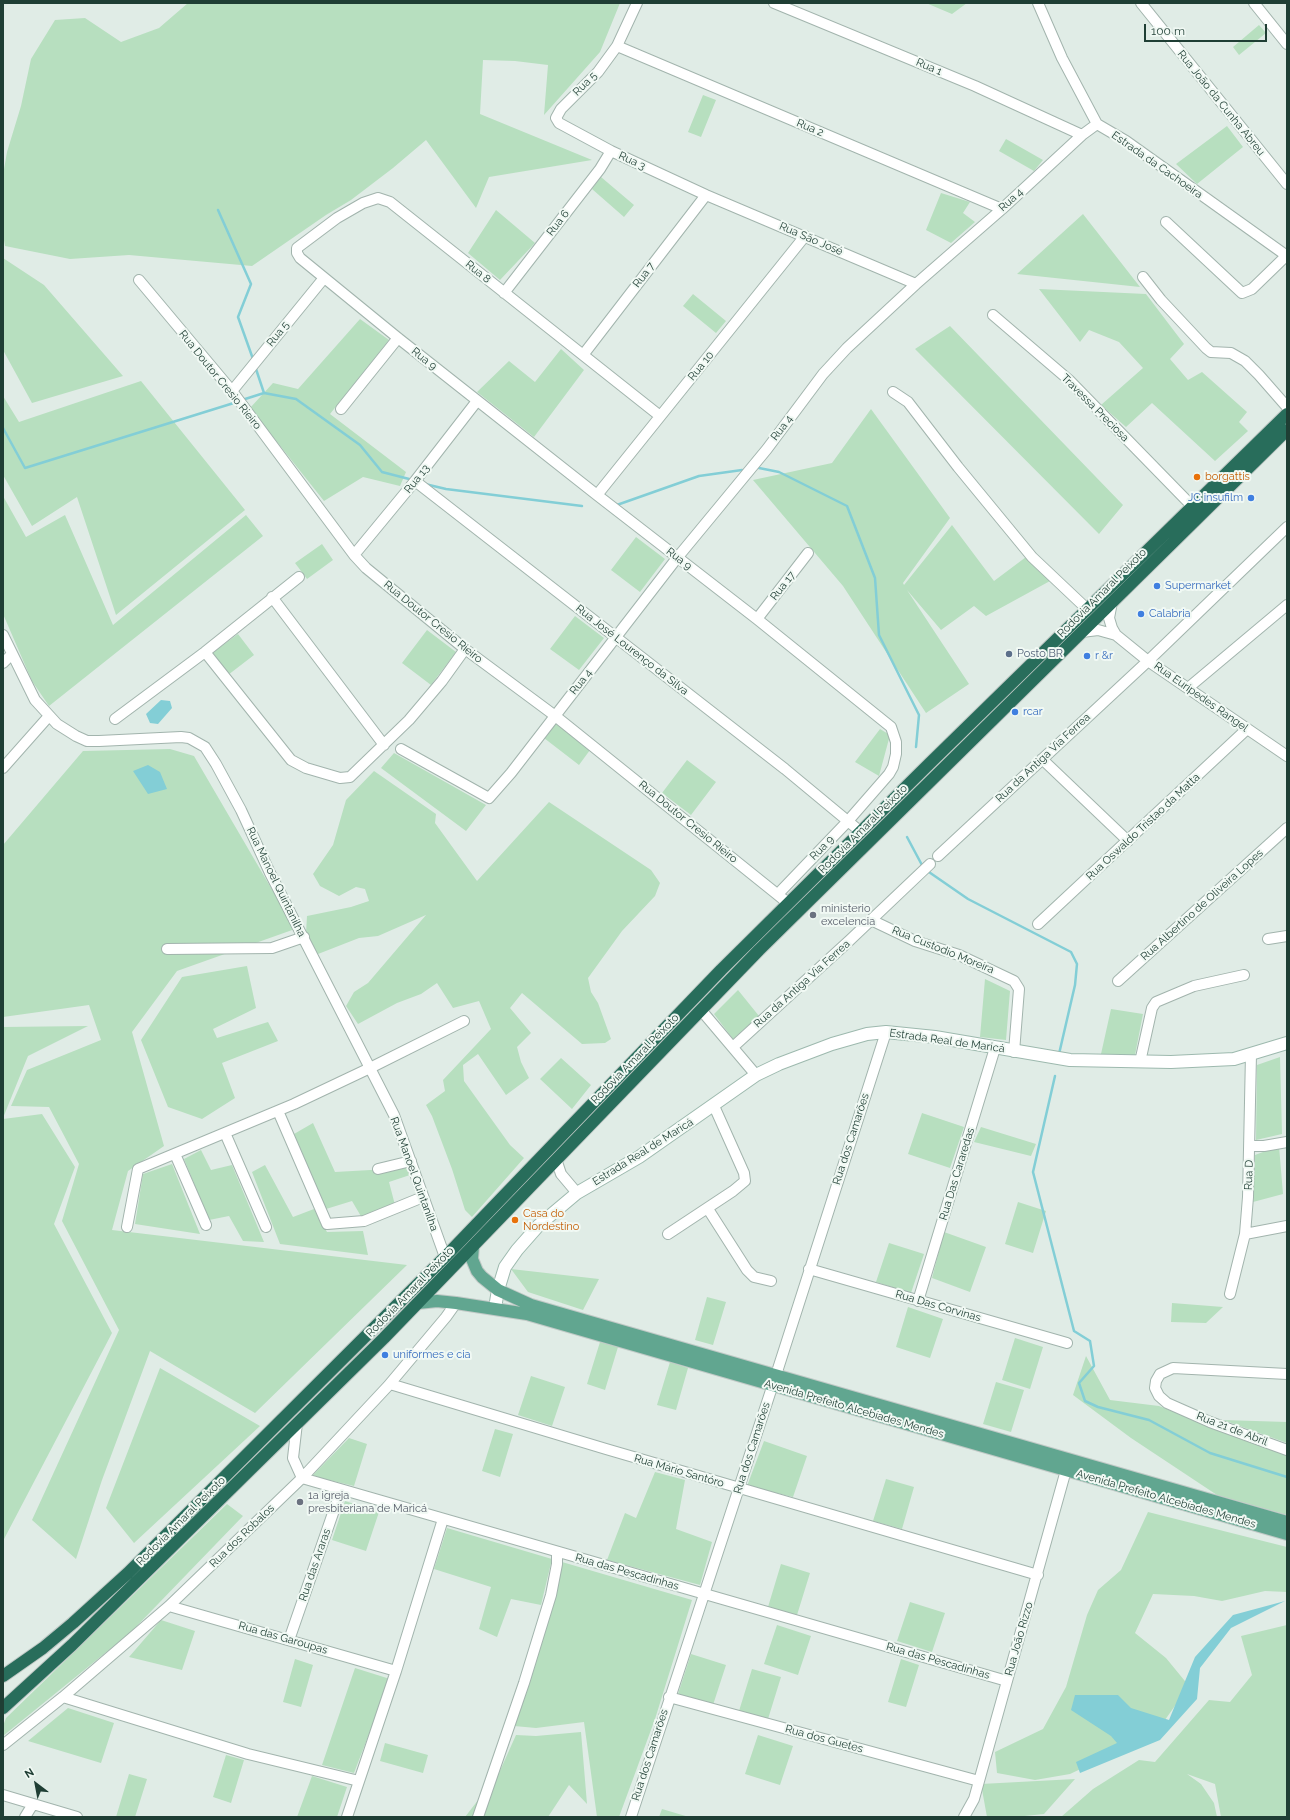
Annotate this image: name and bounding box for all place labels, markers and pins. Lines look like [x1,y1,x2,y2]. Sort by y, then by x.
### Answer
place label: borgattis [1205,470,1250,484]
marker: borgattis [1192,472,1202,482]
place label: JC insufilm [1188,491,1243,505]
marker: JC insufilm [1246,493,1256,503]
place label: Supermarket [1165,579,1231,593]
marker: Supermarket [1152,581,1162,591]
place label: Calabria [1149,607,1191,621]
marker: Calabria [1136,609,1146,619]
place label: Posto BR [1017,647,1063,661]
marker: Posto BR [1004,649,1014,659]
place label: r &r [1095,649,1113,663]
marker: r &r [1082,651,1092,661]
place label: rcar [1023,705,1043,719]
marker: rcar [1010,707,1020,717]
place label: ministerio excelencia [821,902,875,928]
marker: ministerio excelencia [808,910,818,920]
place label: Casa do Nordestino [523,1207,579,1233]
marker: Casa do Nordestino [510,1215,520,1225]
place label: uniformes e cia [393,1348,471,1362]
marker: uniformes e cia [380,1350,390,1360]
place label: 1a igreja presbiteriana de Maricá [308,1489,427,1515]
marker: 1a igreja presbiteriana de Maricá [295,1497,305,1507]

